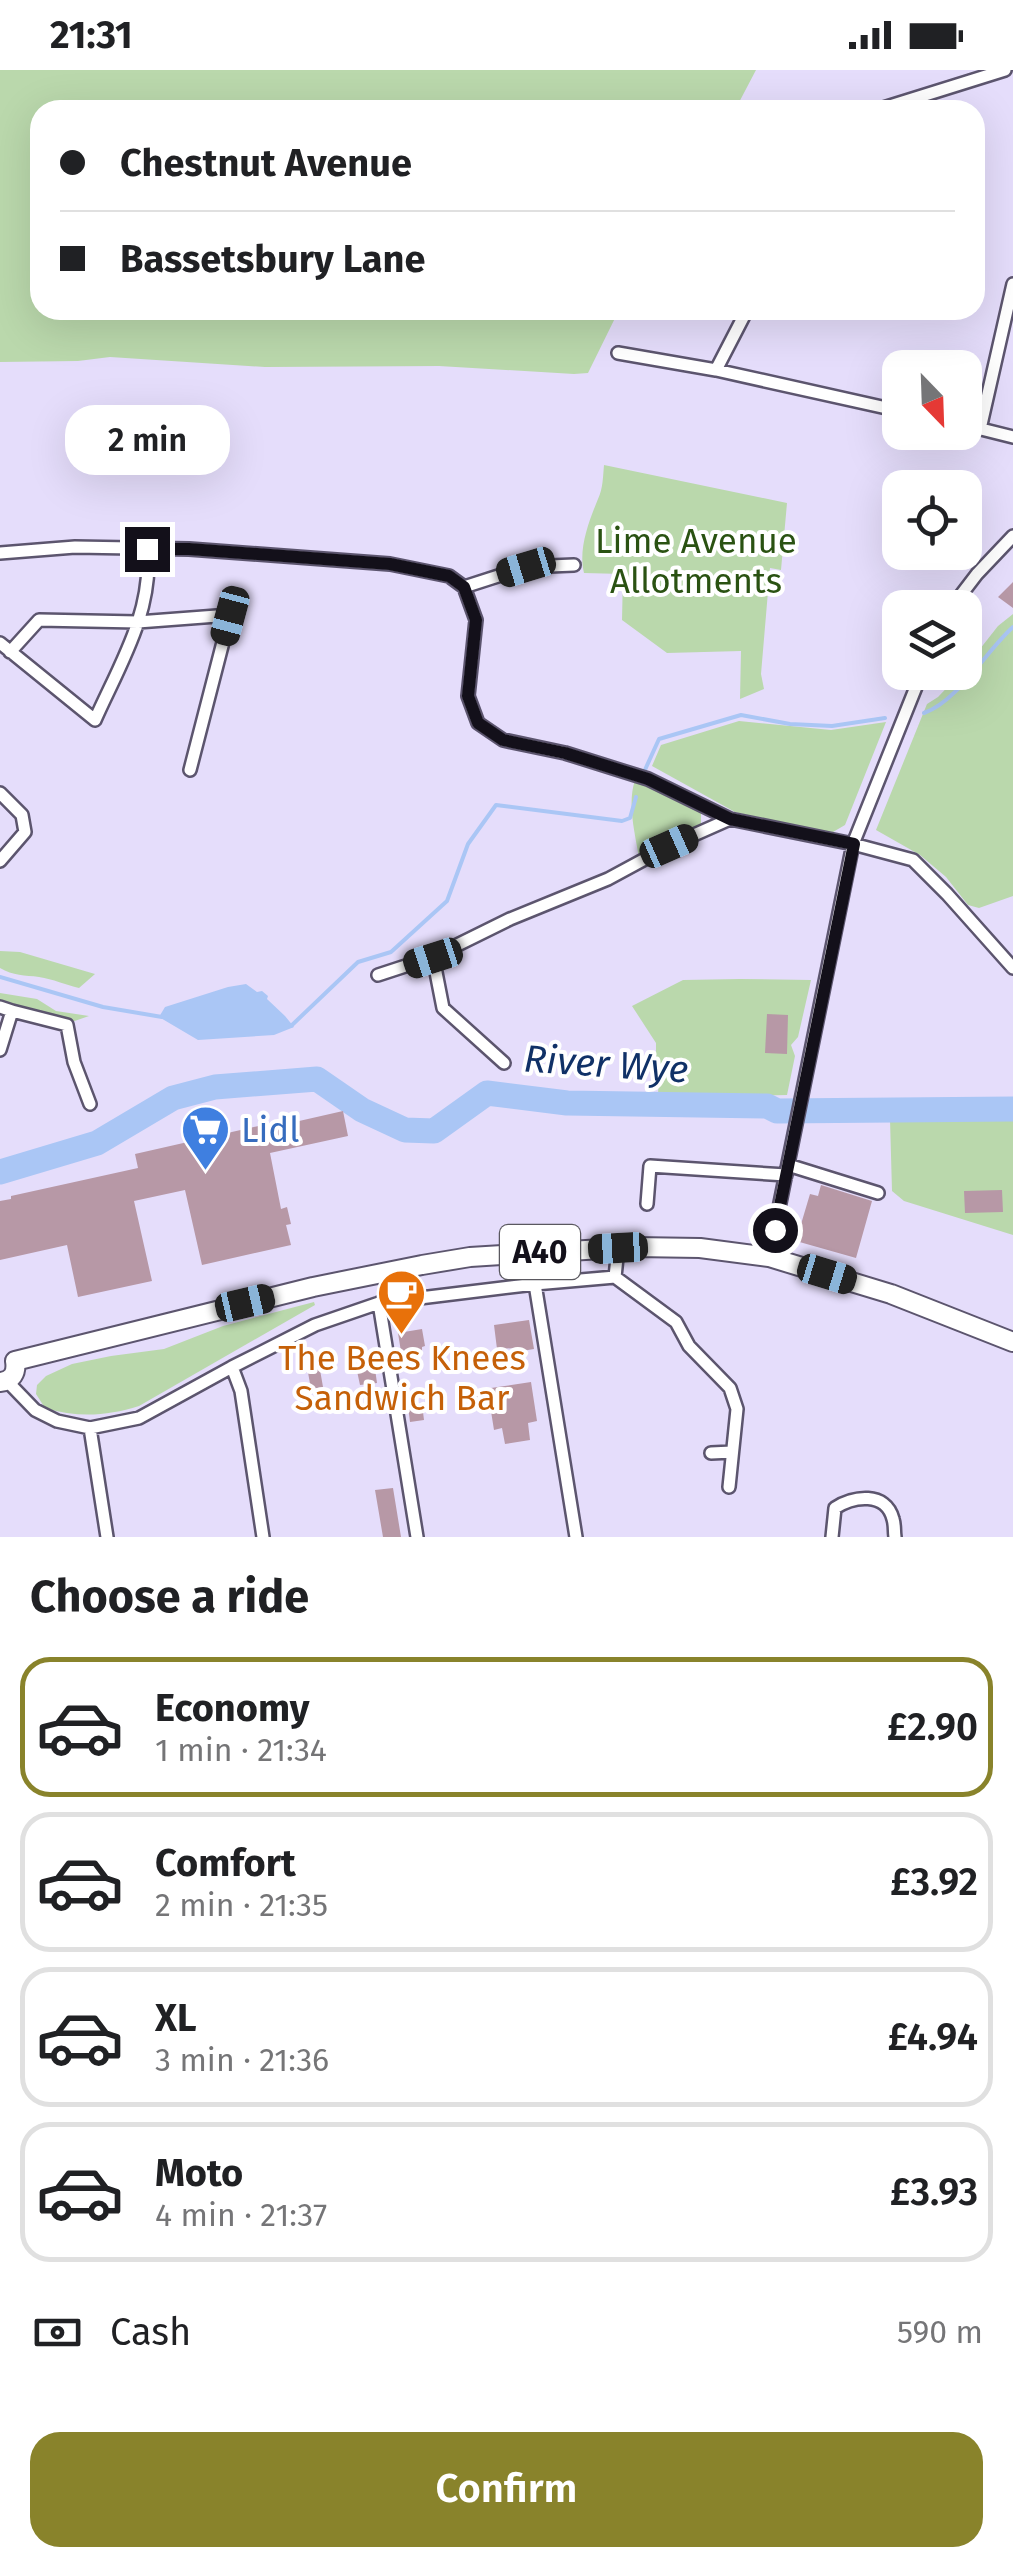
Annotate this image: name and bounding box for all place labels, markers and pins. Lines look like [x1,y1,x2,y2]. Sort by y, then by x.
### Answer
supermarket icon: Lidl [180,1104,232,1172]
place label: Lidl [241,1109,300,1151]
cafe icon: The Bees Knees Sandwich Bar [376,1268,428,1336]
place label: The Bees Knees Sandwich Bar [278,1337,526,1419]

